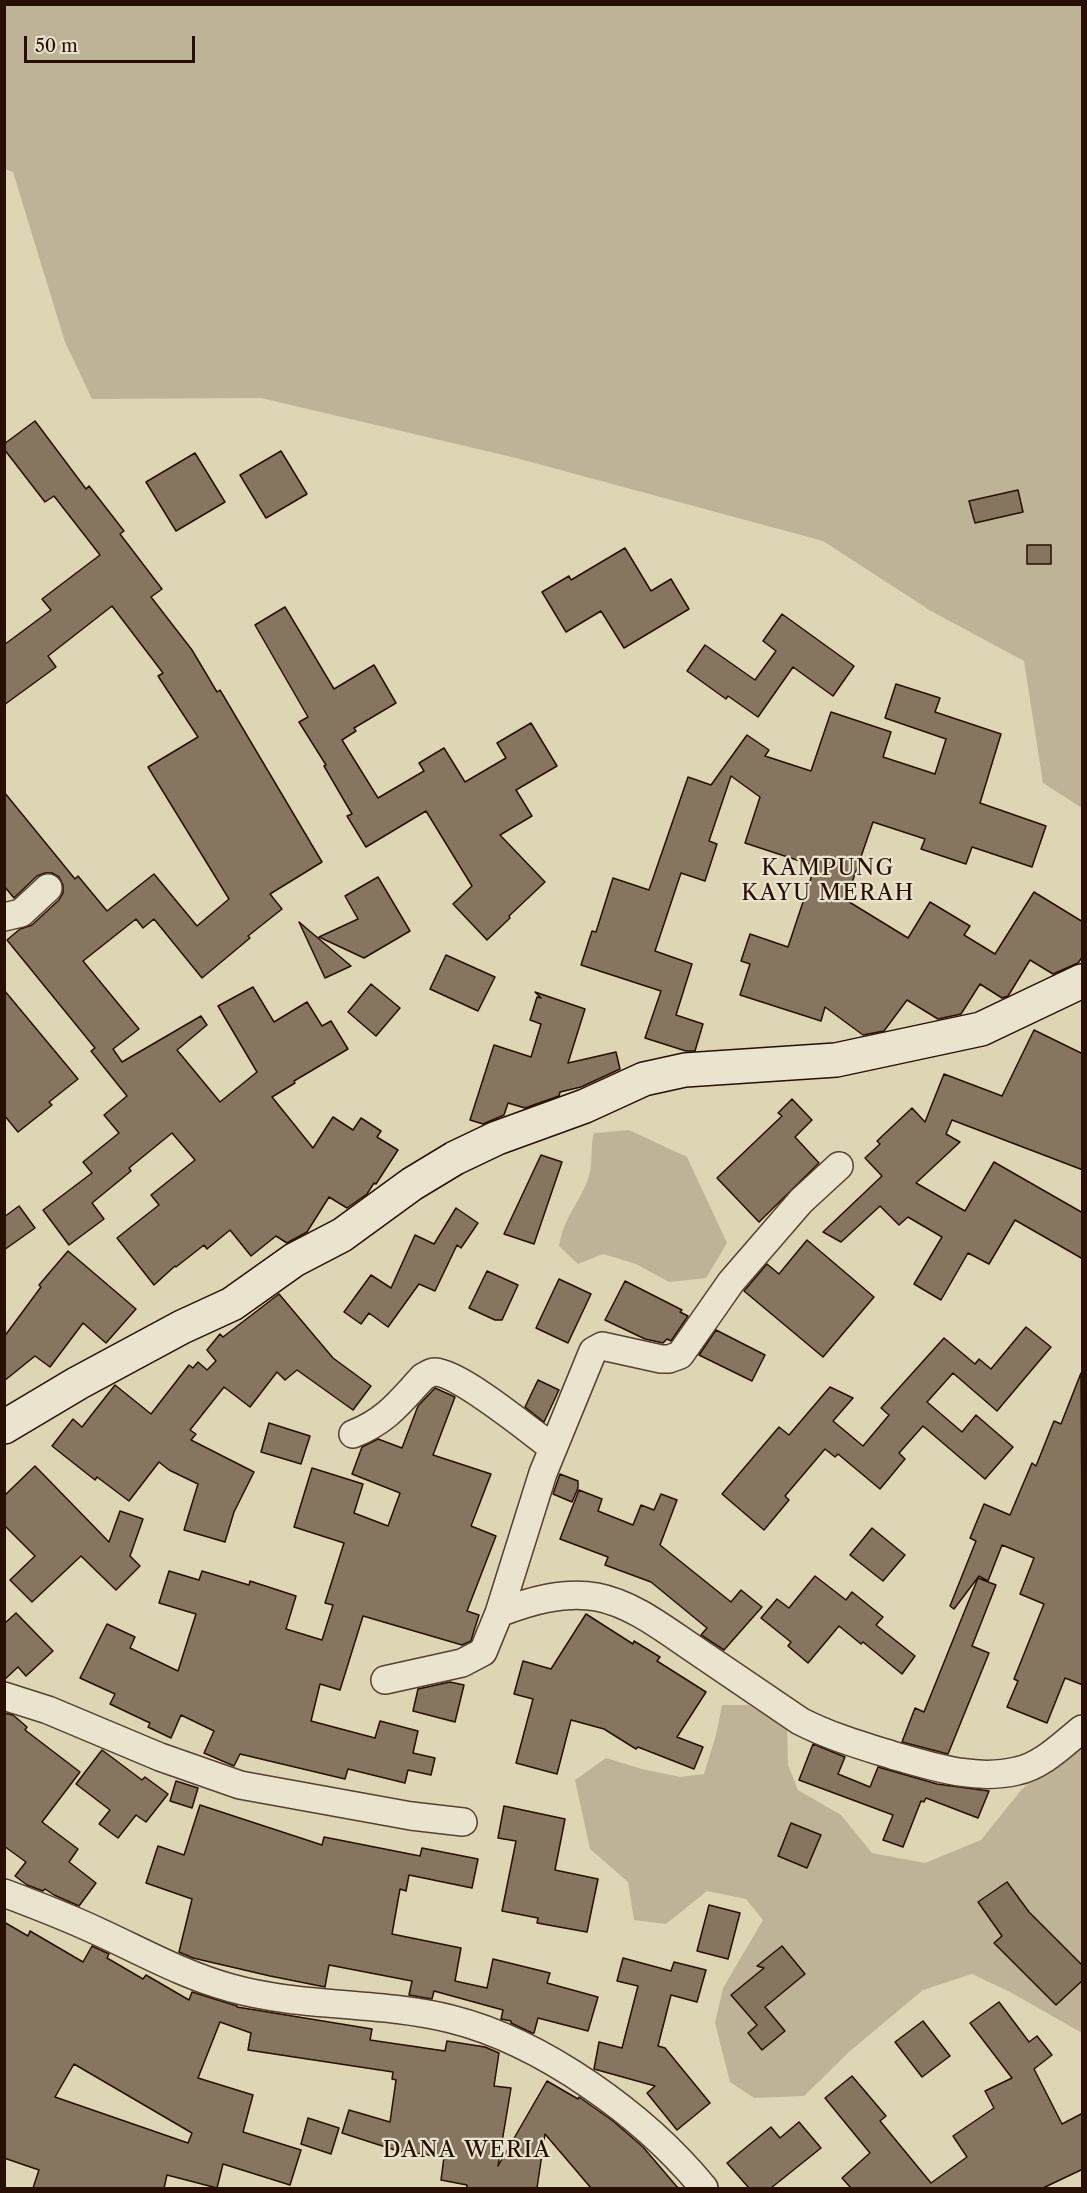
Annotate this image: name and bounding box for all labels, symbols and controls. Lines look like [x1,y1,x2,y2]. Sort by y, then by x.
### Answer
scale bar [27,24,198,62]
text: 50 m [35,35,78,57]
district label: KAMPUNG KAYU MERAH [741,856,915,908]
district label: DANA WERIA [383,2138,551,2164]

